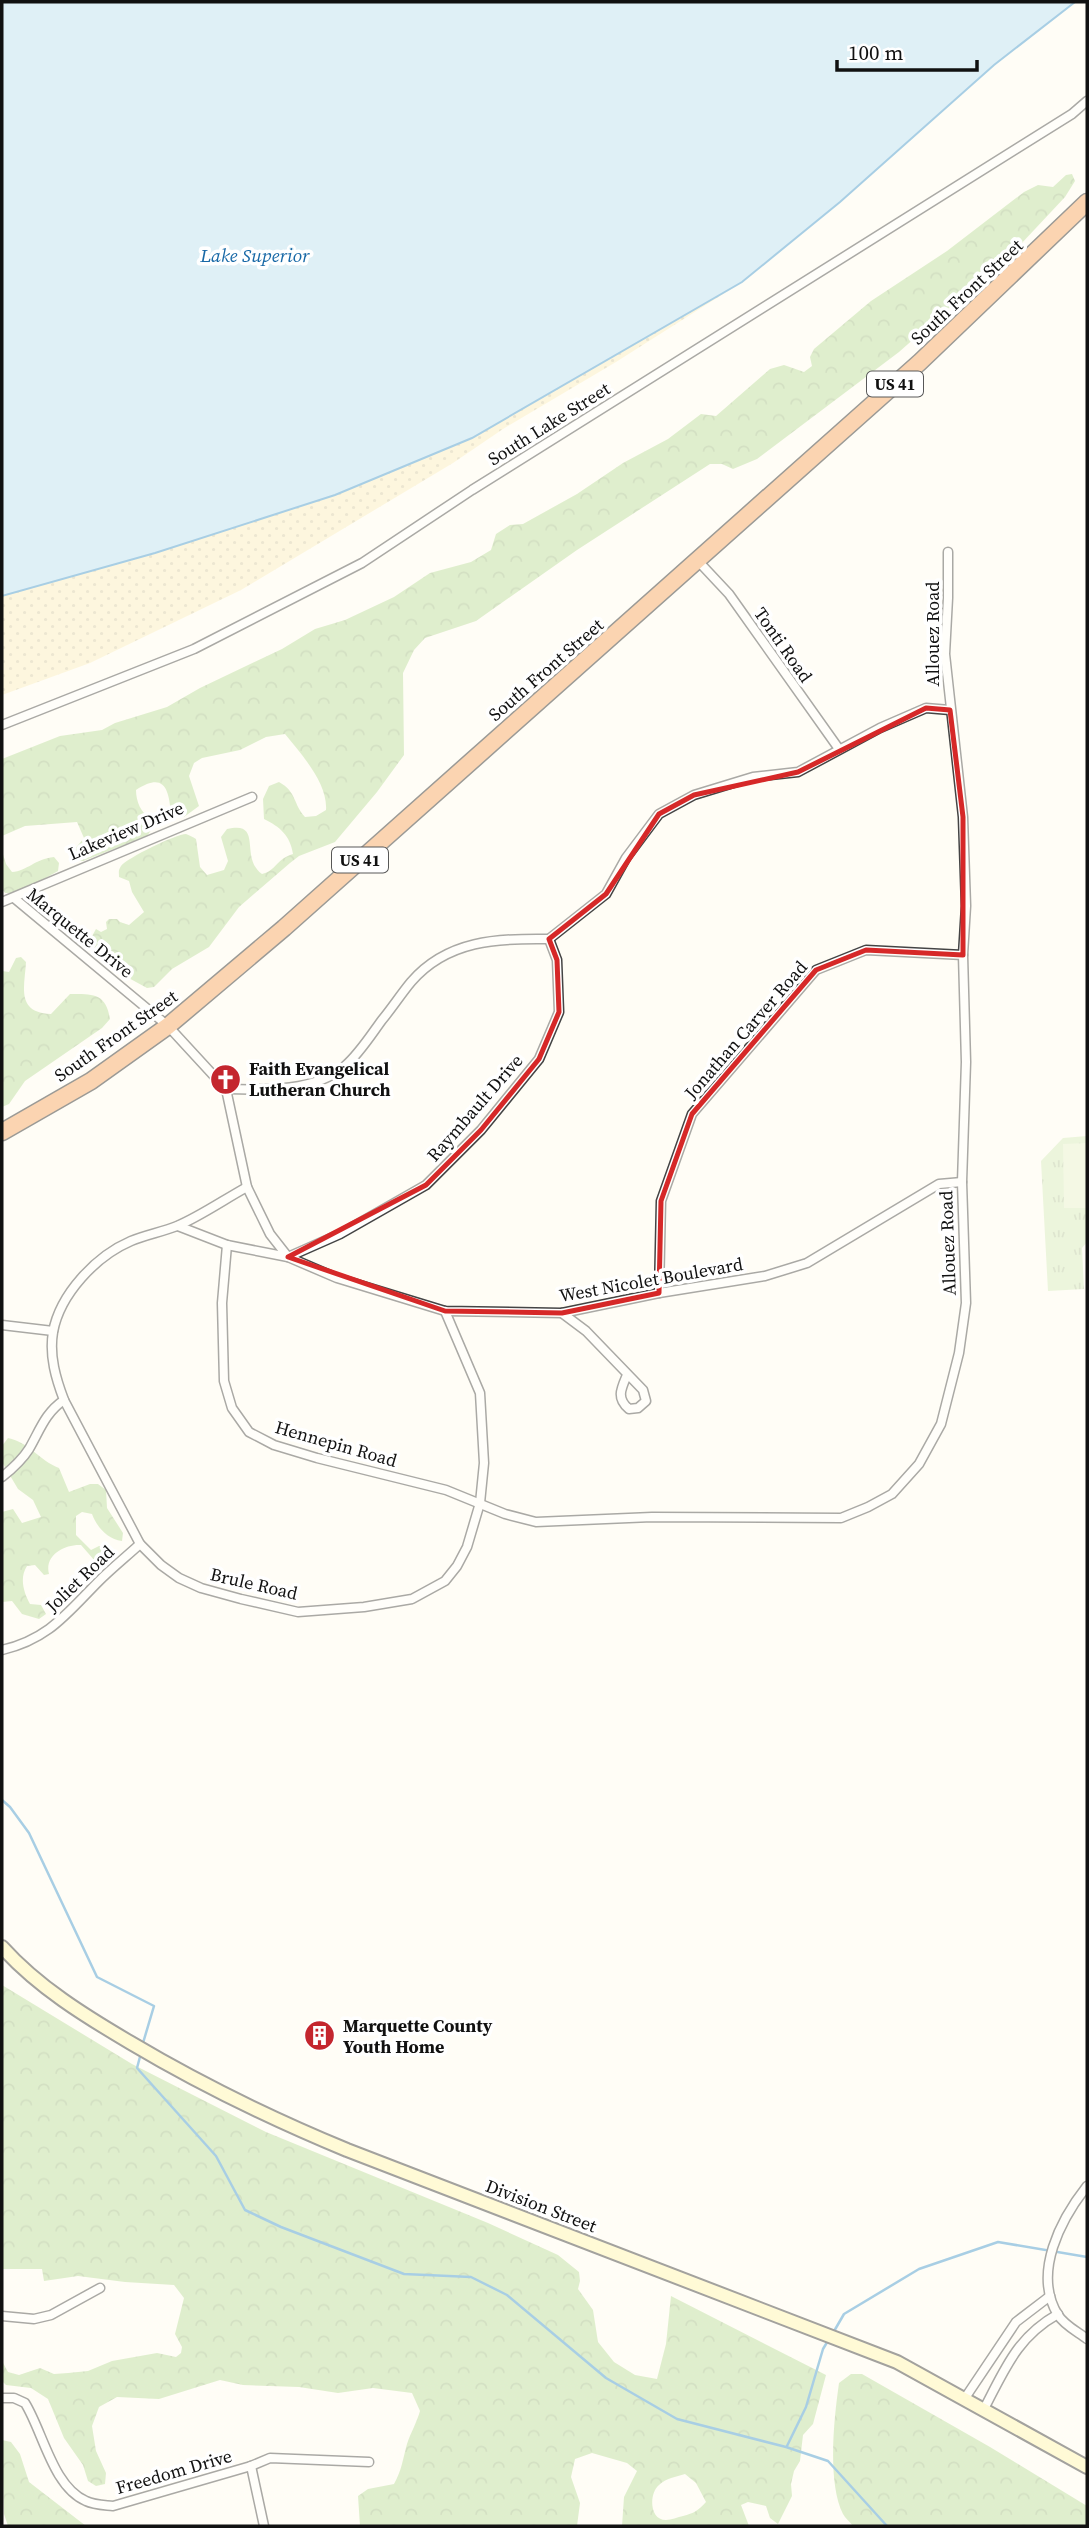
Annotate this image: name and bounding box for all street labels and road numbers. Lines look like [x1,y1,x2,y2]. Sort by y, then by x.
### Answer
street label: South Front Street [905,233,1028,350]
road number: US 41 [867,372,923,396]
street label: South Lake Street [483,376,615,471]
street label: Allouez Road [920,581,945,687]
street label: Tonti Road [748,602,818,687]
street label: South Front Street [483,613,609,727]
street label: Lakeview Drive [64,795,187,866]
road number: US 41 [332,848,388,873]
street label: Marquette Drive [22,882,139,983]
street label: Jonathan Carver Road [678,955,813,1105]
street label: South Front Street [49,984,182,1087]
street label: Raymbault Drive [421,1049,528,1167]
street label: Allouez Road [933,1190,962,1296]
street label: West Nicolet Boulevard [557,1251,745,1308]
street label: Hennepin Road [272,1414,400,1473]
street label: Joliet Road [39,1539,120,1618]
street label: Brule Road [208,1561,300,1606]
street label: Division Street [482,2173,600,2238]
street label: Freedom Drive [113,2443,235,2500]

